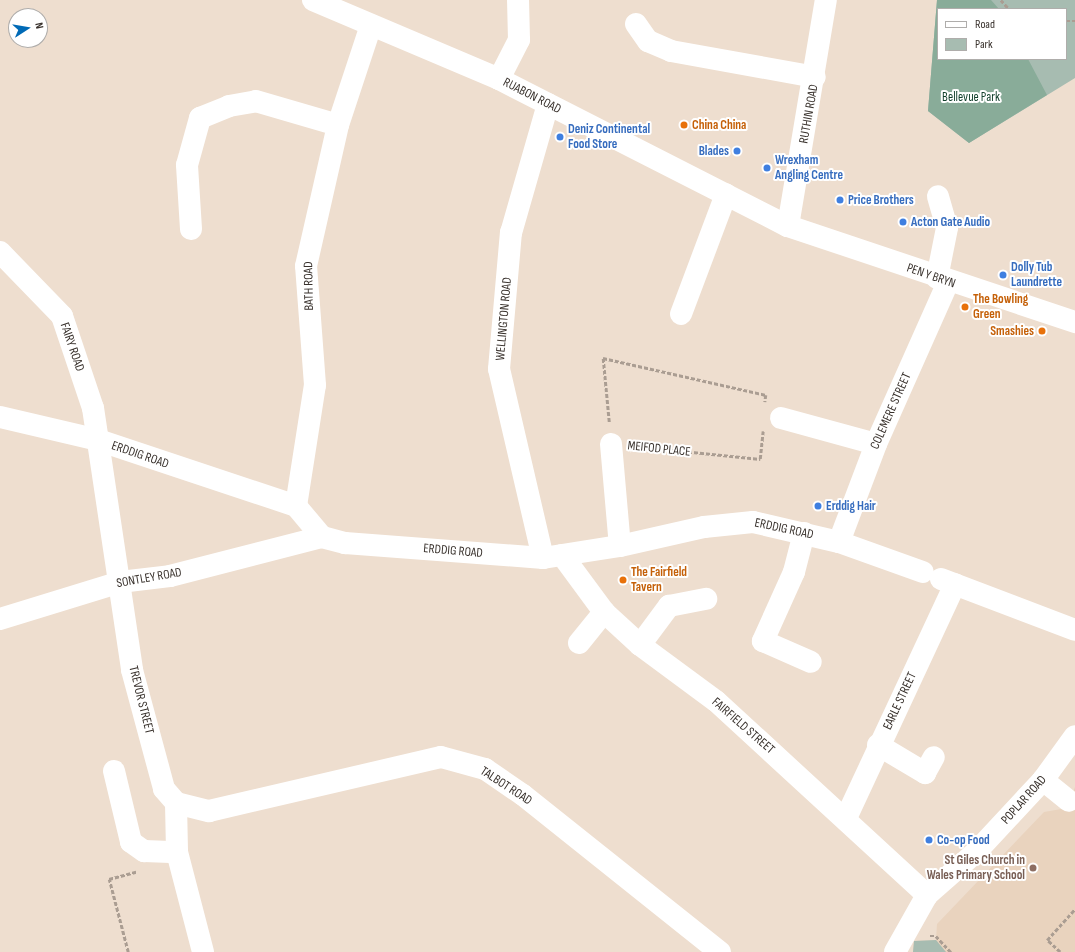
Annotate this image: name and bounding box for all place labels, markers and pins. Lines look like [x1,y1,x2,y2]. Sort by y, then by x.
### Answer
place label: China China [692,117,746,133]
marker: China China [679,120,689,130]
place label: Deniz Continental Food Store [568,122,650,153]
marker: Deniz Continental Food Store [555,132,565,142]
place label: Blades [699,143,729,159]
marker: Blades [732,146,742,156]
place label: Wrexham Angling Centre [775,153,843,184]
marker: Wrexham Angling Centre [762,163,772,173]
place label: Price Brothers [848,192,914,208]
marker: Price Brothers [835,195,845,205]
place label: Acton Gate Audio [911,214,990,230]
marker: Acton Gate Audio [898,217,908,227]
place label: Dolly Tub Laundrette [1011,260,1062,291]
marker: Dolly Tub Laundrette [998,270,1008,280]
place label: The Bowling Green [973,292,1028,323]
marker: The Bowling Green [960,302,970,312]
place label: Smashies [990,323,1034,339]
marker: Smashies [1037,326,1047,336]
place label: Erddig Hair [826,498,876,514]
marker: Erddig Hair [813,501,823,511]
place label: The Fairfield Tavern [631,565,687,596]
marker: The Fairfield Tavern [618,575,628,585]
place label: Co-op Food [937,832,990,848]
marker: Co-op Food [924,835,934,845]
place label: St Giles Church in Wales Primary School [927,853,1025,884]
marker: St Giles Church in Wales Primary School [1028,863,1038,873]

